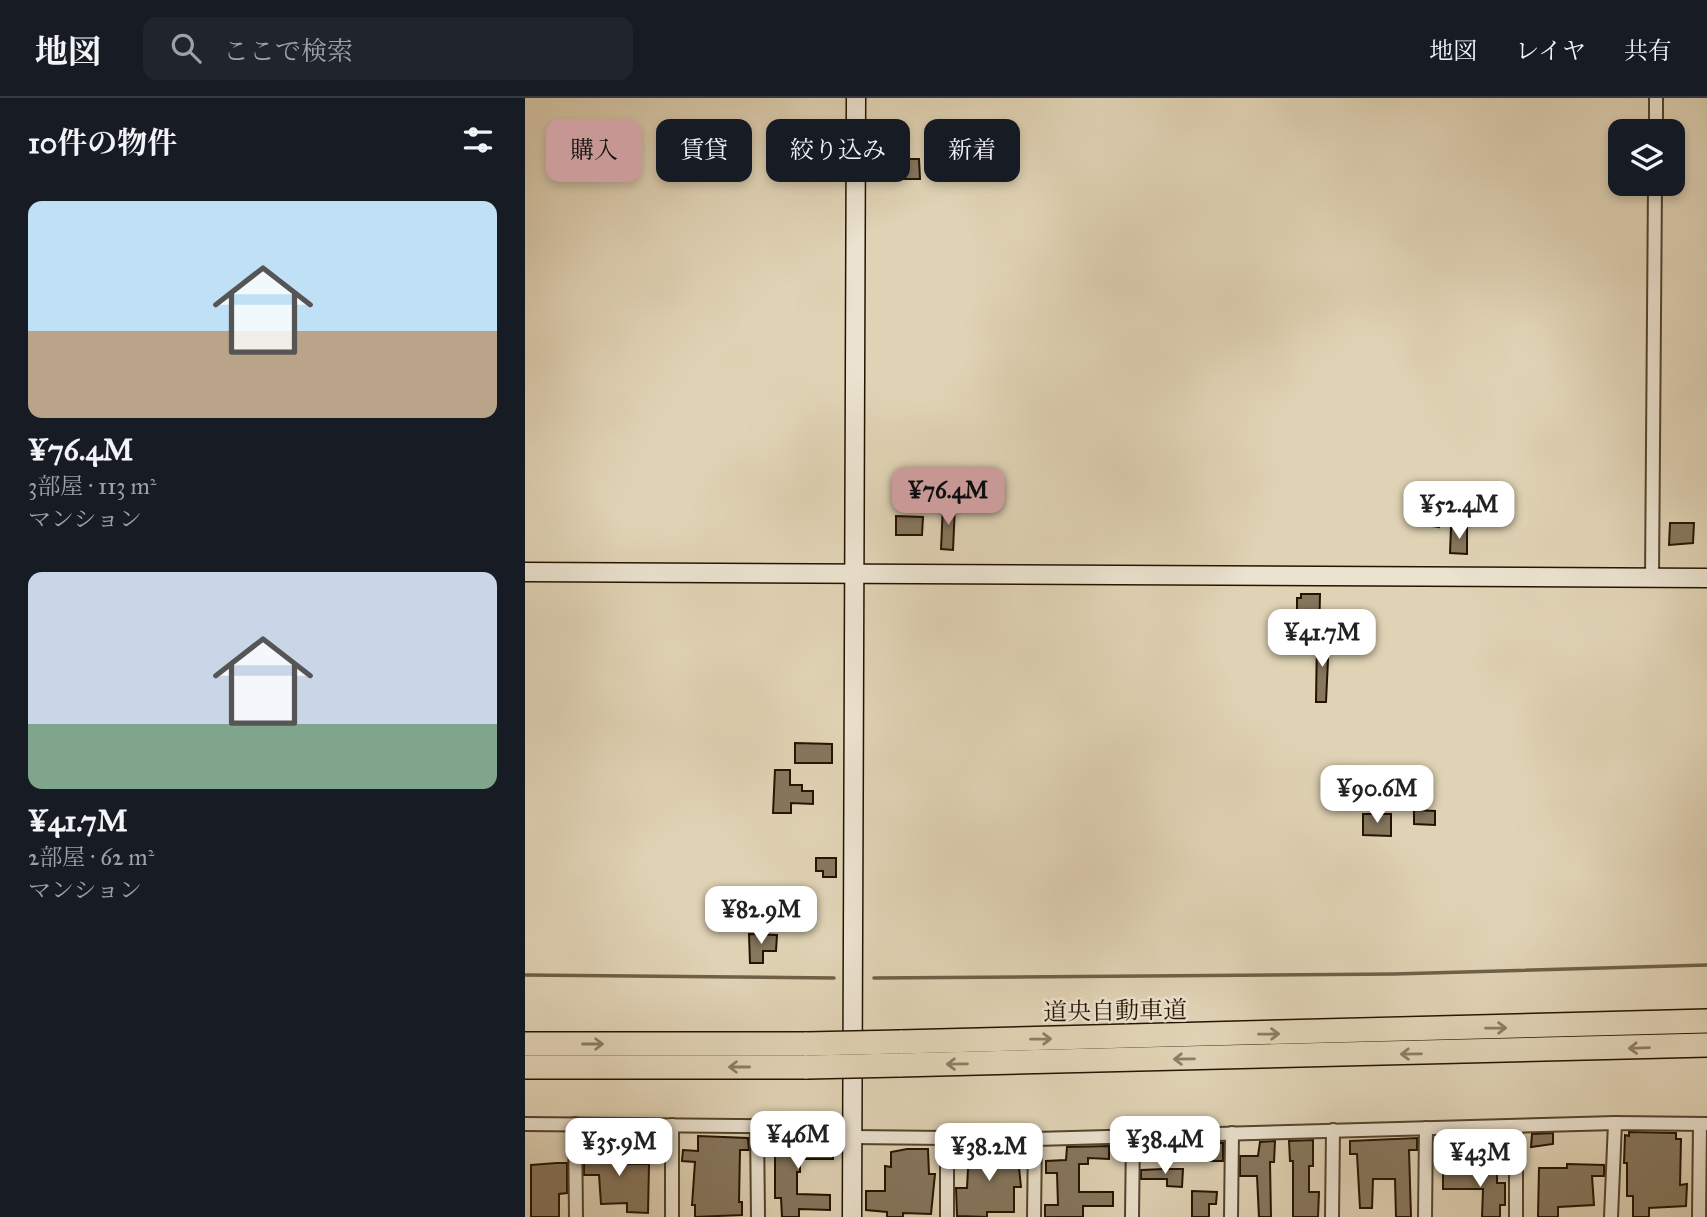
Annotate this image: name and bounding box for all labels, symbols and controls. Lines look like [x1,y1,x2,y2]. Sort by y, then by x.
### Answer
search box [143,17,633,80]
icon: search [167,29,205,67]
text: 地図 [35,32,101,72]
text: ここで検索 [223,35,353,67]
text: 地図 [1429,36,1477,66]
text: レイヤ [1515,36,1586,66]
text: 共有 [1624,36,1672,66]
chip: 購入 [546,119,642,182]
chip: 賃貸 [656,119,752,182]
chip: 絞り込み [766,119,910,182]
chip: 新着 [924,119,1020,182]
map controls [1608,119,1685,196]
button: layers [1608,119,1685,196]
icon: filters [459,121,497,159]
text: 10件の物件 [28,125,177,161]
icon: home [200,247,326,373]
text: ¥76.4M [28,432,133,468]
pin: ¥76.4M [891,468,1005,527]
text: 3部屋 · 113 m² [28,472,156,500]
text: ¥76.4M [908,476,988,504]
pin: ¥52.4M [1402,482,1516,541]
text: ¥52.4M [1419,490,1499,518]
text: マンション [28,505,142,533]
pin: ¥41.7M [1265,610,1379,669]
icon: home [200,618,326,744]
text: ¥41.7M [1284,618,1360,646]
pin: ¥90.6M [1320,766,1434,825]
text: ¥90.6M [1336,774,1418,802]
text: ¥41.7M [28,803,128,839]
text: 2部屋 · 62 m² [28,843,154,871]
text: マンション [28,876,142,904]
pin: ¥82.9M [704,886,818,946]
text: ¥82.9M [721,895,801,923]
street label: 道央自動車道 [1043,995,1187,1027]
one-way arrow [1484,1022,1507,1035]
one-way arrow [1257,1027,1280,1040]
one-way arrow [1030,1032,1053,1046]
one-way arrow [581,1037,604,1051]
one-way arrow [1628,1041,1651,1054]
one-way arrow [1400,1048,1423,1061]
one-way arrow [1173,1052,1196,1066]
one-way arrow [945,1057,968,1071]
one-way arrow [728,1060,751,1074]
pin: ¥46M [757,1112,839,1171]
pin: ¥38.4M [1108,1116,1222,1176]
pin: ¥35.9M [562,1118,676,1178]
text: ¥46M [766,1120,830,1148]
pin: ¥38.2M [932,1124,1046,1183]
text: ¥38.4M [1126,1125,1204,1153]
text: ¥35.9M [581,1127,657,1155]
pin: ¥43M [1439,1130,1521,1189]
text: ¥38.2M [951,1132,1027,1160]
text: ¥43M [1450,1138,1510,1166]

